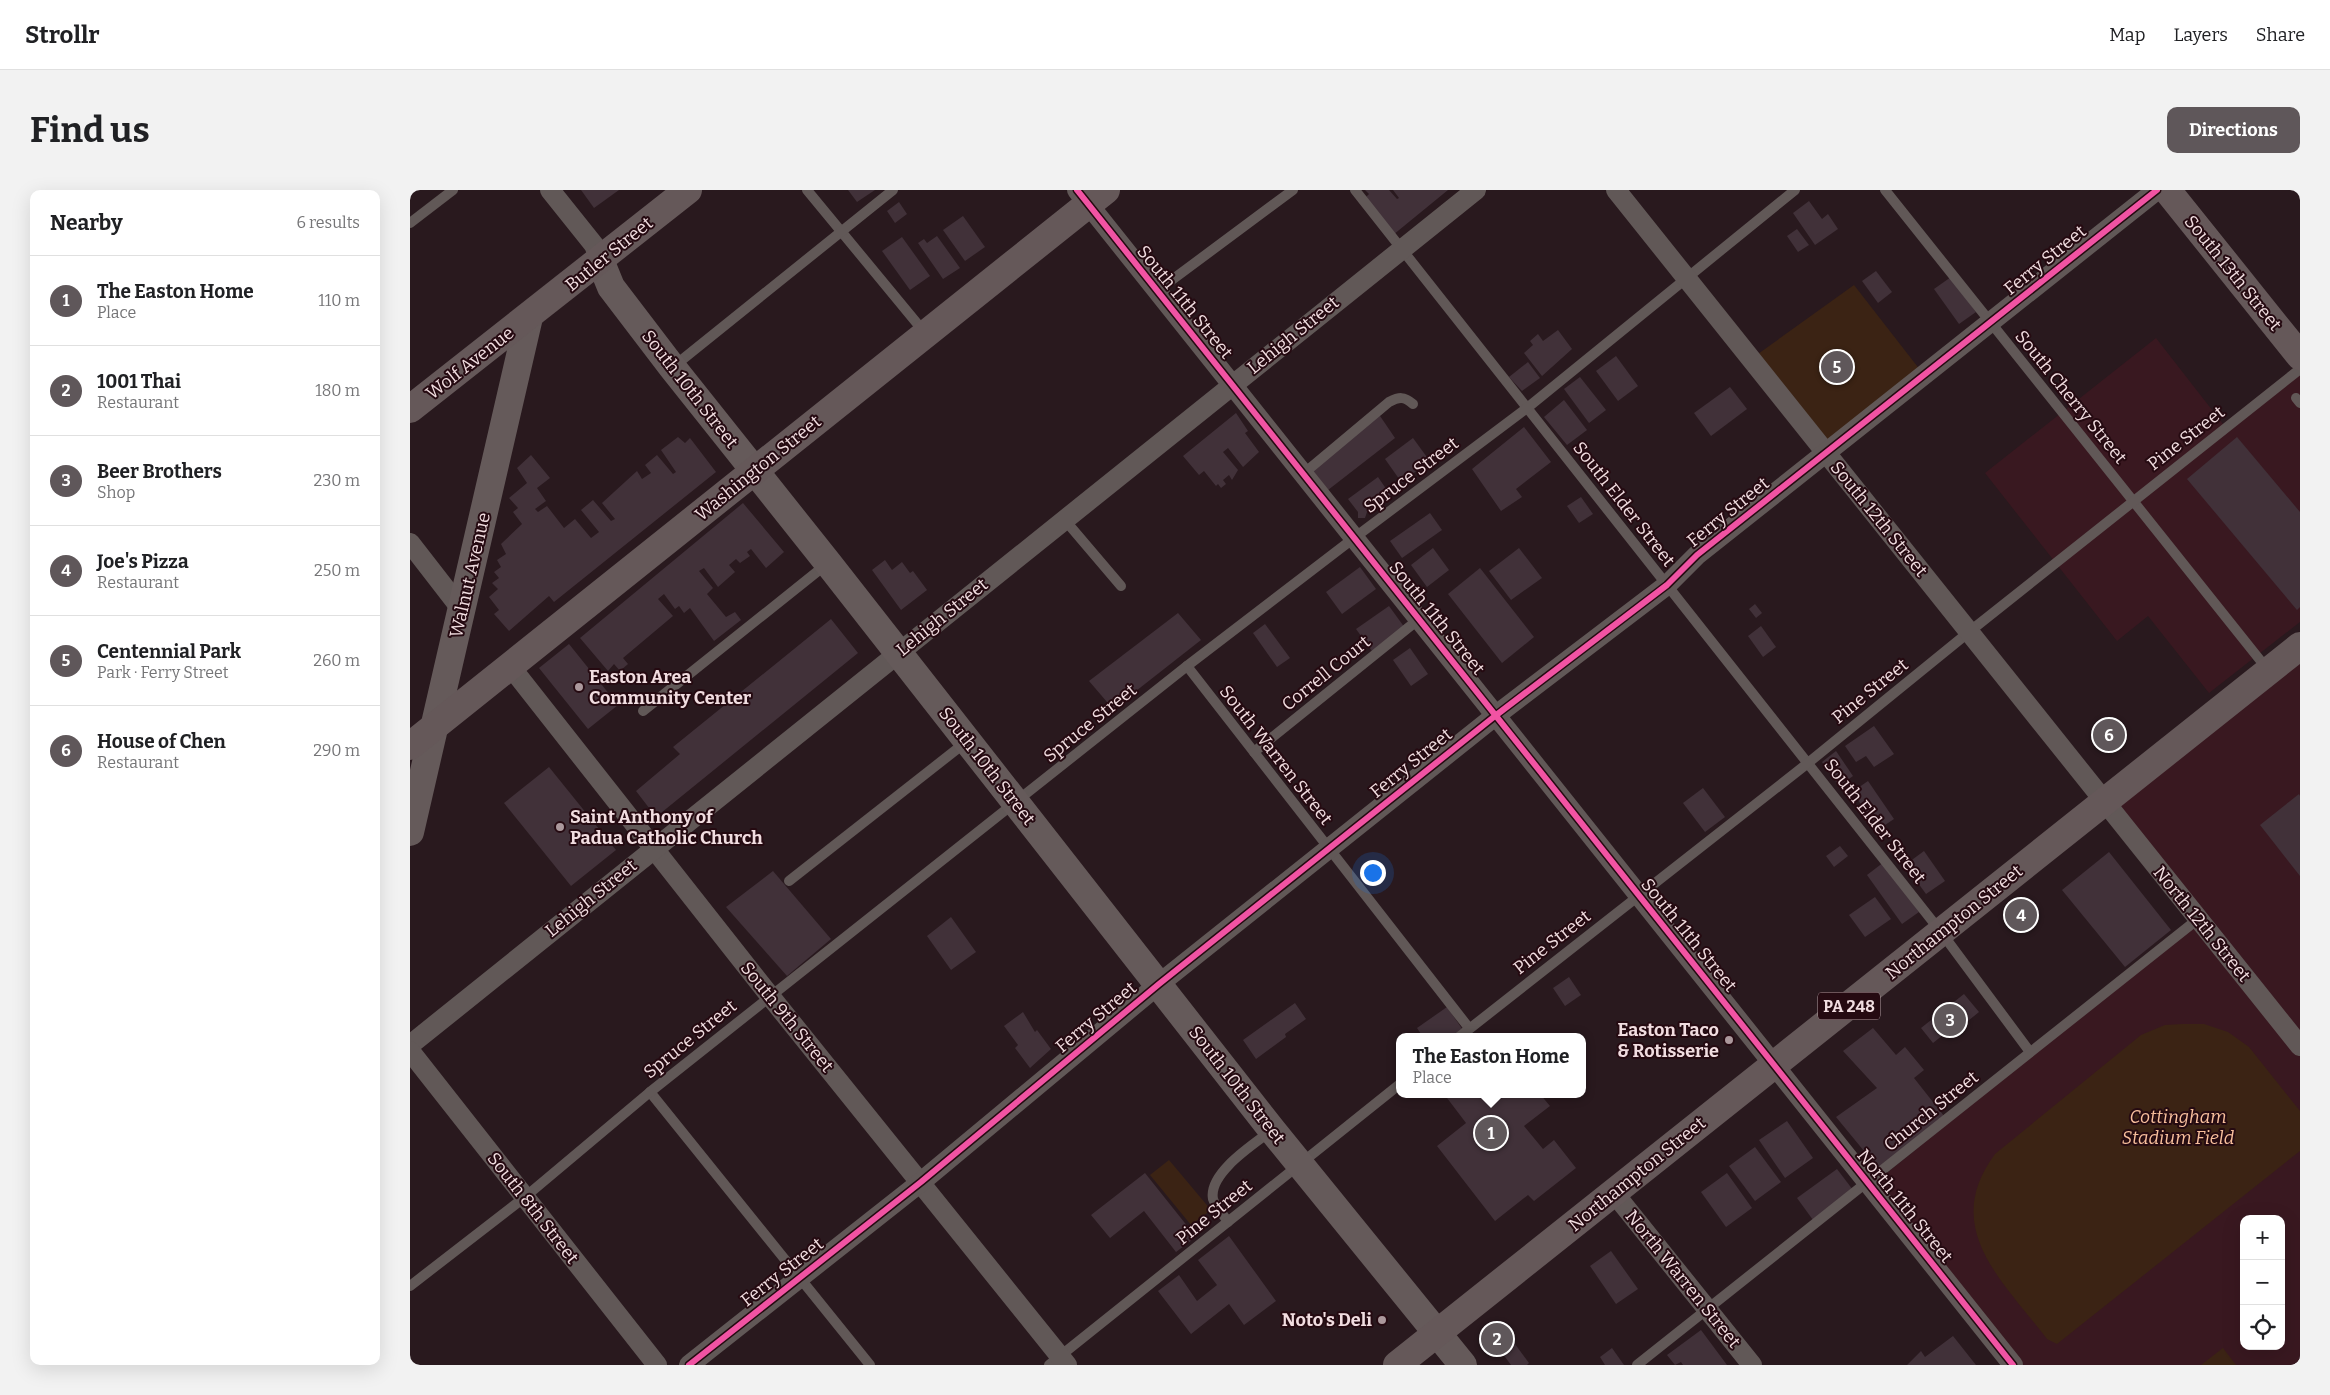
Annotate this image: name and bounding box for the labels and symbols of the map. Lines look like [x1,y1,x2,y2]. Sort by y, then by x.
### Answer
street label: South 13th Street [2180,211,2287,336]
street label: Butler Street [561,212,658,296]
street label: Ferry Street [2000,220,2091,300]
street label: South 11th Street [1132,241,1238,364]
street label: Lehigh Street [1243,291,1344,379]
street label: Wolf Avenue [422,322,518,404]
street label: South 10th Street [637,325,743,453]
street label: South Cherry Street [2010,326,2132,468]
pin: 5 [1821,348,1853,386]
street label: Pine Street [2143,401,2229,475]
street label: Washington Street [691,410,826,526]
street label: Spruce Street [1359,432,1463,518]
street label: South Elder Street [1568,437,1680,571]
street label: South 12th Street [1826,457,1933,582]
street label: Ferry Street [1683,472,1774,552]
street label: Walnut Avenue [445,510,495,640]
street label: South 11th Street [1384,557,1490,680]
street label: Lehigh Street [892,573,993,661]
street label: Correll Court [1277,630,1375,715]
street label: Pine Street [1827,653,1913,728]
place label: Easton Area Community Center [589,666,752,709]
street label: Spruce Street [1039,679,1141,767]
marker: Easton Area Community Center [573,681,585,693]
street label: South Warren Street [1215,681,1338,829]
street label: South 10th Street [934,702,1040,830]
pin: 6 [2093,716,2125,754]
street label: Ferry Street [1366,723,1457,803]
street label: South Elder Street [1819,754,1931,888]
place label: Saint Anthony of Padua Catholic Church [570,806,763,849]
marker: Saint Anthony of Padua Catholic Church [554,821,566,833]
street label: Lehigh Street [541,854,642,942]
your location [1360,860,1386,886]
street label: Northampton Street [1881,860,2027,984]
street label: North 12th Street [2149,862,2256,987]
street label: South 11th Street [1636,874,1742,997]
pin: 4 [2005,896,2037,934]
street label: Pine Street [1509,905,1595,979]
street label: South 9th Street [736,957,839,1077]
street label: Ferry Street [1051,976,1141,1057]
road number: PA 248 [1818,992,1880,1019]
street label: Spruce Street [639,995,741,1083]
pin: 3 [1934,1001,1966,1039]
place label: Easton Taco & Rotisserie [1617,1019,1719,1062]
street label: South 10th Street [1184,1021,1290,1149]
marker: Easton Taco & Rotisserie [1723,1034,1735,1046]
street label: Church Street [1879,1066,1983,1156]
park label: Cottingham Stadium Field [2122,1106,2235,1149]
street label: Northampton Street [1564,1112,1710,1236]
pin: 1 [1475,1114,1507,1152]
street label: North 11th Street [1852,1145,1958,1268]
street label: South 8th Street [483,1148,584,1269]
street label: Pine Street [1171,1174,1257,1249]
street label: North Warren Street [1621,1206,1746,1353]
street label: Ferry Street [736,1233,828,1311]
place label: Noto's Deli [1282,1309,1372,1331]
marker: Noto's Deli [1376,1314,1388,1326]
pin: 2 [1481,1320,1513,1358]

